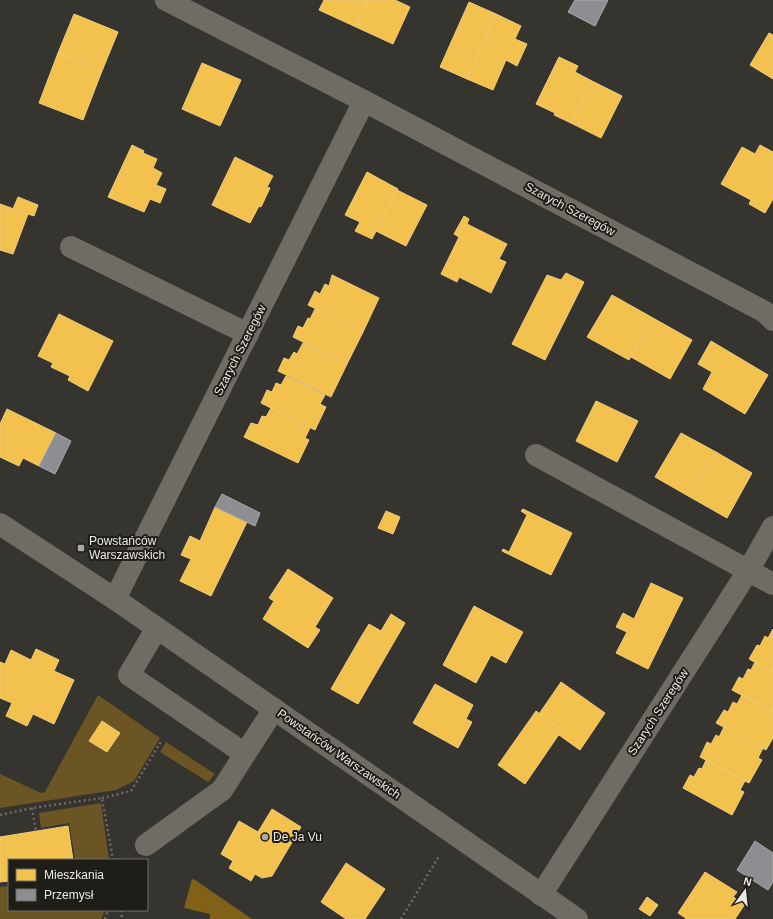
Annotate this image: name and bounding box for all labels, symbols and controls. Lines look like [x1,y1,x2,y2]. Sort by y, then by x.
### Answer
street label: Szarych Szeregów [523,179,618,239]
street label: Szarych Szeregów [211,302,269,398]
place label: Powstańców Warszawskich [89,534,165,562]
marker: Powstańców Warszawskich [76,543,86,553]
street label: Szarych Szeregów [625,666,691,758]
street label: Powstańców Warszawskich [275,706,403,802]
place label: De Ja Vu [273,830,322,844]
marker: De Ja Vu [260,832,270,842]
legend [8,859,148,911]
text: Mieszkania [44,868,104,882]
north arrow [725,871,765,911]
text: N [742,875,753,888]
text: Przemysł [44,888,94,902]

